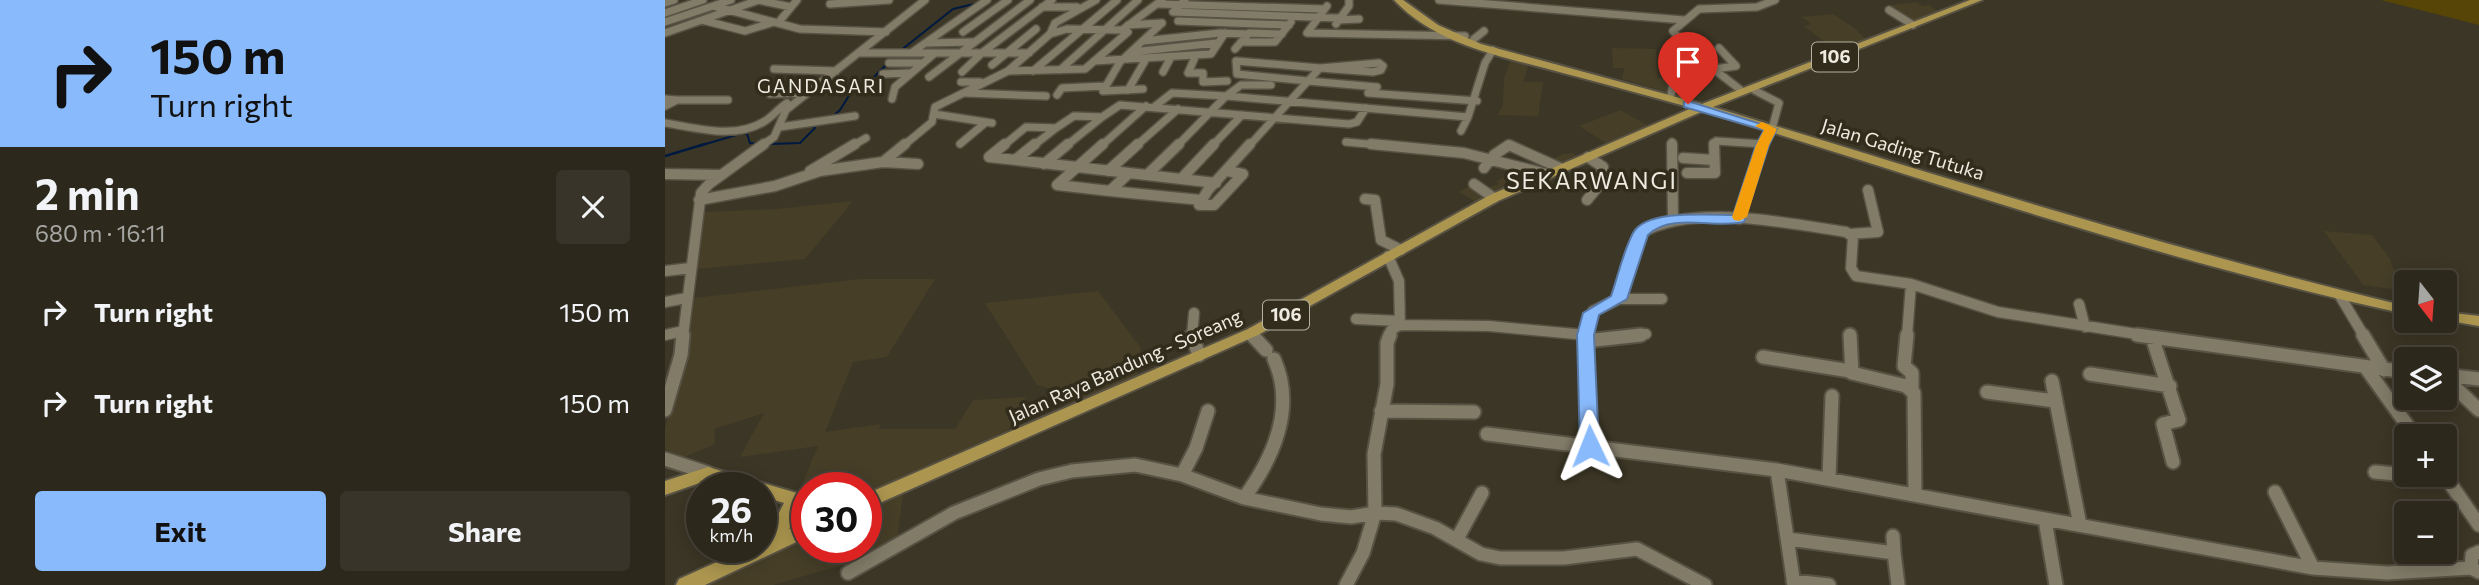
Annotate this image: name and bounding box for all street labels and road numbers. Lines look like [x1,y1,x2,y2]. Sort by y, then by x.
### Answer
road number: 106 [1812,42,1858,72]
street label: Jalan Gading Tutuka [1819,113,1987,184]
road number: 106 [1263,300,1309,330]
street label: Jalan Raya Bandung - Soreang [1005,304,1245,427]

